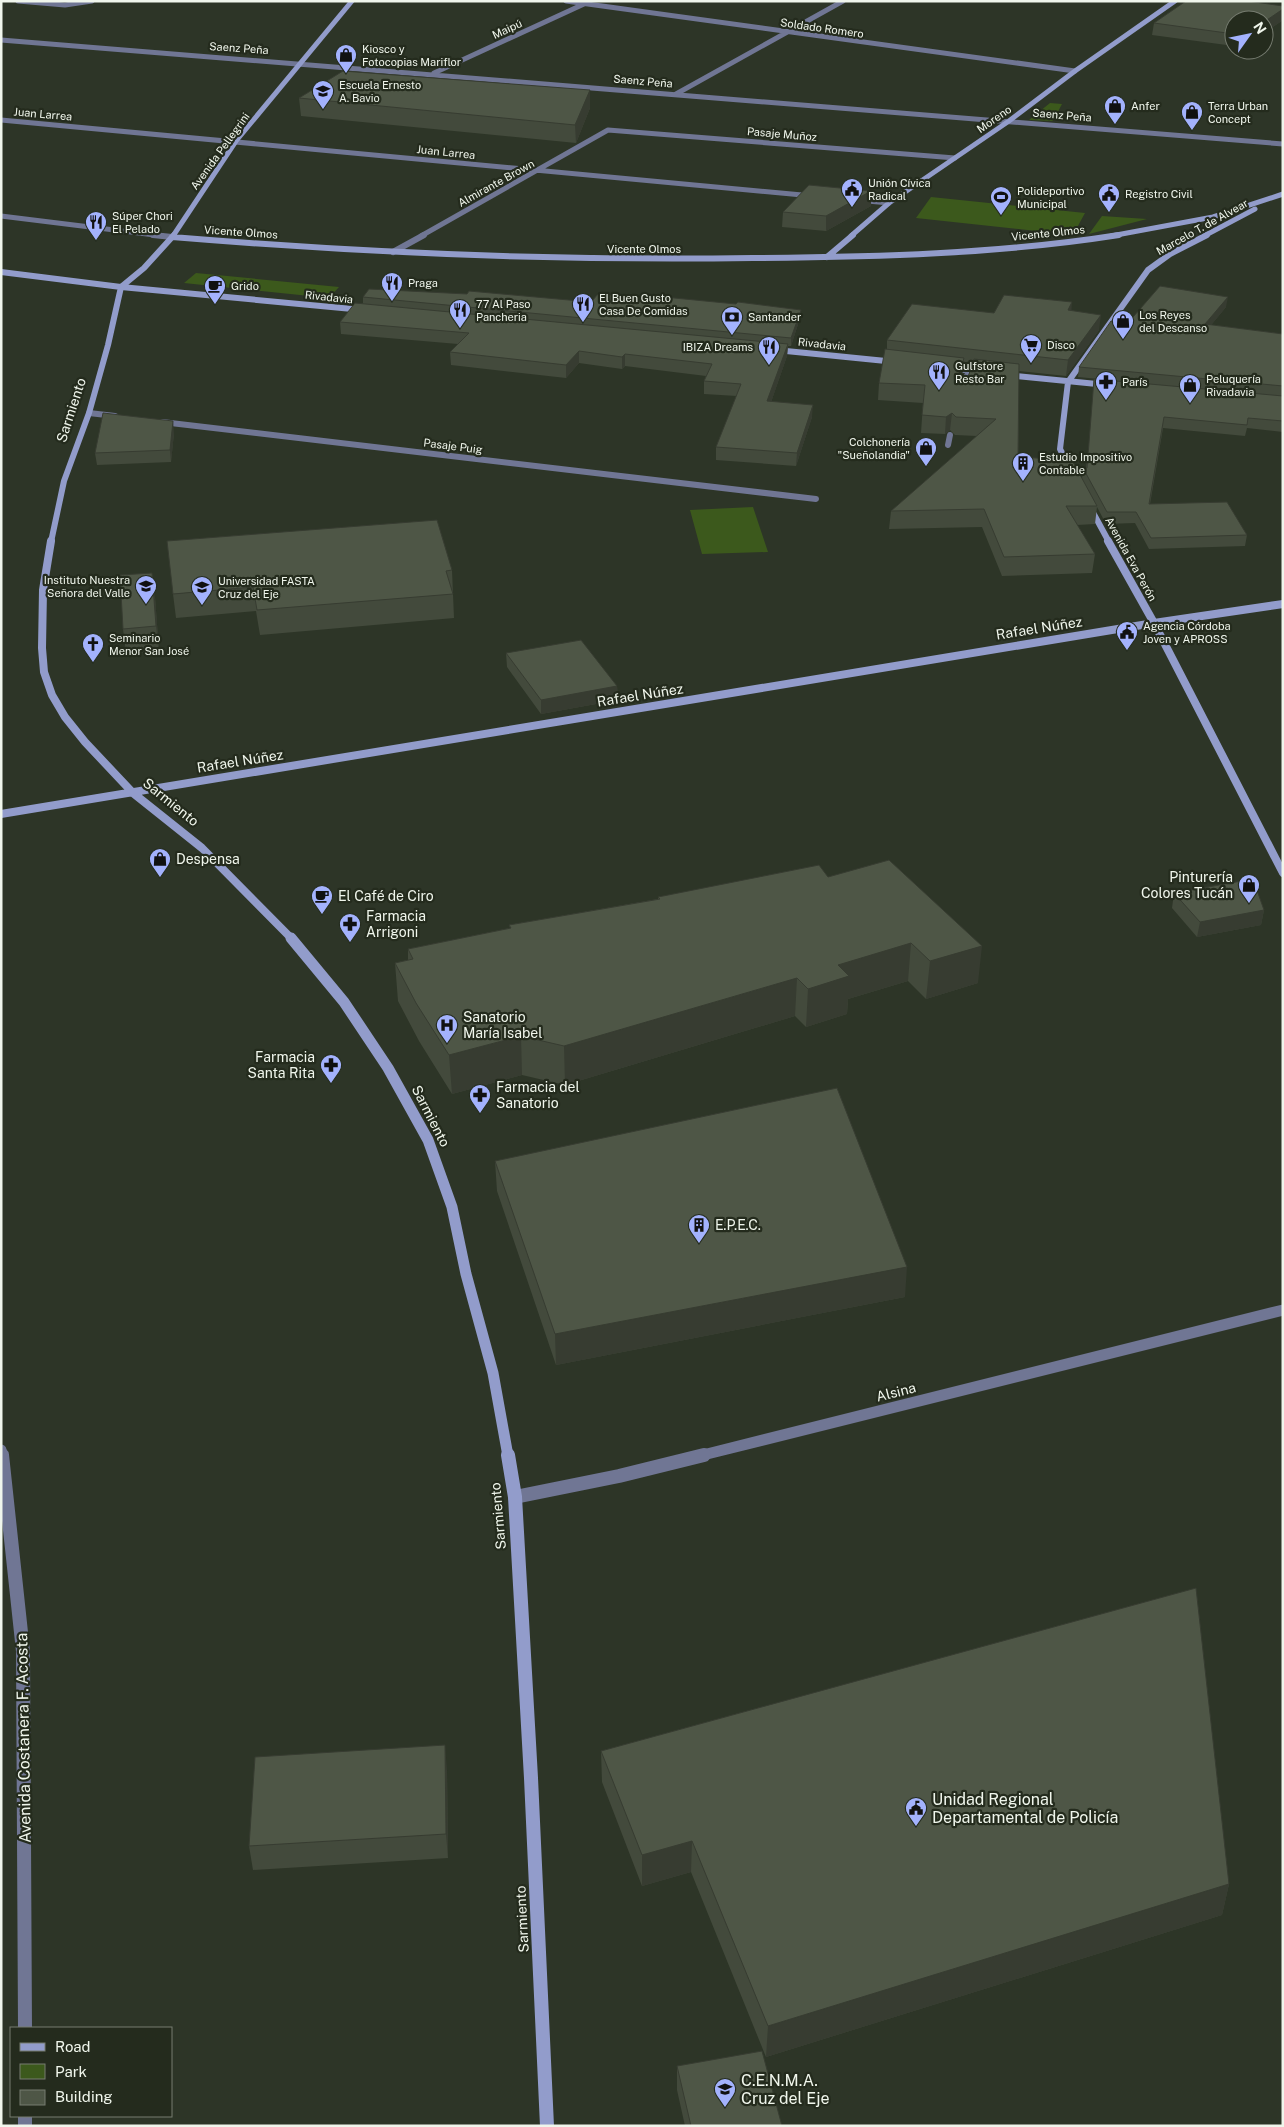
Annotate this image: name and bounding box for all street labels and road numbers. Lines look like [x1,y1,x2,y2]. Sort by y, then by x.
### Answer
street label: Soldado Romero [779,16,865,40]
street label: Maipú [490,17,524,41]
street label: Saenz Peña [209,40,269,56]
street label: Saenz Peña [613,72,673,90]
street label: Moreno [975,103,1013,135]
street label: Juan Larrea [13,105,73,123]
street label: Saenz Peña [1032,106,1092,124]
street label: Avenida Pellegrini [188,110,252,192]
street label: Pasaje Muñoz [746,125,818,143]
street label: Juan Larrea [416,143,476,161]
street label: Almirante Brown [456,157,536,209]
street label: Marcelo T. de Alvear [1154,197,1250,257]
street label: Vicente Olmos [204,223,279,241]
street label: Vicente Olmos [1011,223,1086,243]
street label: Vicente Olmos [607,243,681,255]
street label: Rivadavia [304,289,354,305]
street label: Rivadavia [797,336,847,352]
street label: Sarmiento [53,376,89,444]
street label: Pasaje Puig [423,436,483,456]
street label: Avenida Eva Perón [1103,515,1159,603]
street label: Rafael Núñez [995,613,1084,643]
street label: Rafael Núñez [596,680,685,710]
street label: Rafael Núñez [196,746,285,776]
street label: Sarmiento [140,775,202,829]
street label: Sarmiento [409,1083,453,1150]
street label: Alsina [874,1379,918,1405]
street label: Sarmiento [487,1482,509,1550]
street label: Avenida Costanera F. Acosta [12,1633,35,1843]
street label: Sarmiento [512,1885,532,1953]

